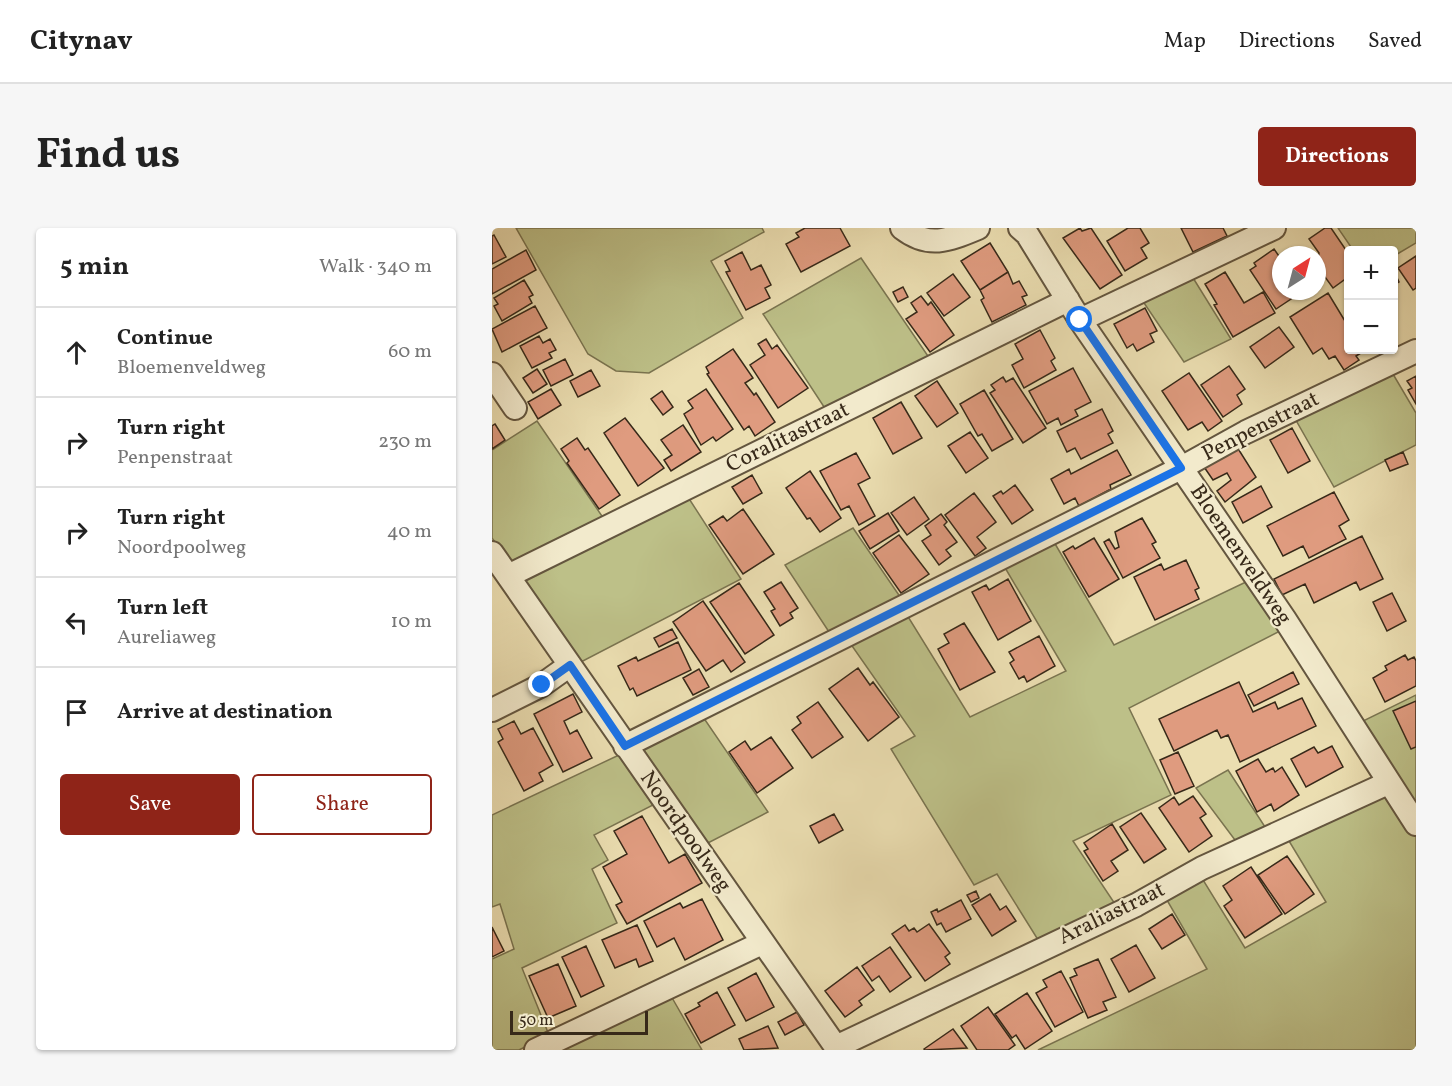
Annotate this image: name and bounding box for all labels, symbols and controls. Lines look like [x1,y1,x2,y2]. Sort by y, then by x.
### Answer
text: Citynav [30,22,133,61]
text: Map [1164,27,1206,56]
text: Directions [1239,27,1335,56]
text: Saved [1368,27,1422,56]
text: Find us [36,127,180,186]
button: Directions [1258,127,1416,186]
north arrow [1272,246,1326,300]
map controls [1344,246,1398,354]
button: + [1344,246,1398,300]
text: 5 min [60,249,129,285]
text: Walk · 340 m [319,253,432,281]
button: − [1344,300,1398,354]
route start [1066,306,1092,332]
text: Continue [117,323,213,354]
icon: ahead [60,336,93,369]
text: 60 m [388,338,432,366]
text: Bloemenveldweg [117,354,266,382]
street label: Penpenstraat [1197,384,1325,470]
street label: Coralitastraat [721,395,855,481]
text: Turn right [117,413,225,444]
icon: right [60,426,93,459]
text: 230 m [378,428,432,456]
text: Penpenstraat [117,444,233,472]
street label: Bloemenveldweg [1181,478,1299,632]
text: Turn right [117,503,225,534]
icon: right [60,516,93,549]
text: 40 m [387,518,432,546]
text: Noordpoolweg [117,534,246,562]
text: Turn left [117,593,208,624]
icon: left [60,606,93,639]
text: 10 m [391,608,432,636]
text: Aureliaweg [117,624,216,652]
route end [528,671,554,697]
icon: arrive [60,696,93,729]
text: Arrive at destination [117,697,333,728]
street label: Noordpoolweg [632,765,738,899]
button: Save [60,774,240,835]
button: Share [252,774,432,835]
street label: Araliastraat [1053,875,1171,953]
scale bar [510,1008,648,1036]
text: 50 m [519,1010,553,1032]

